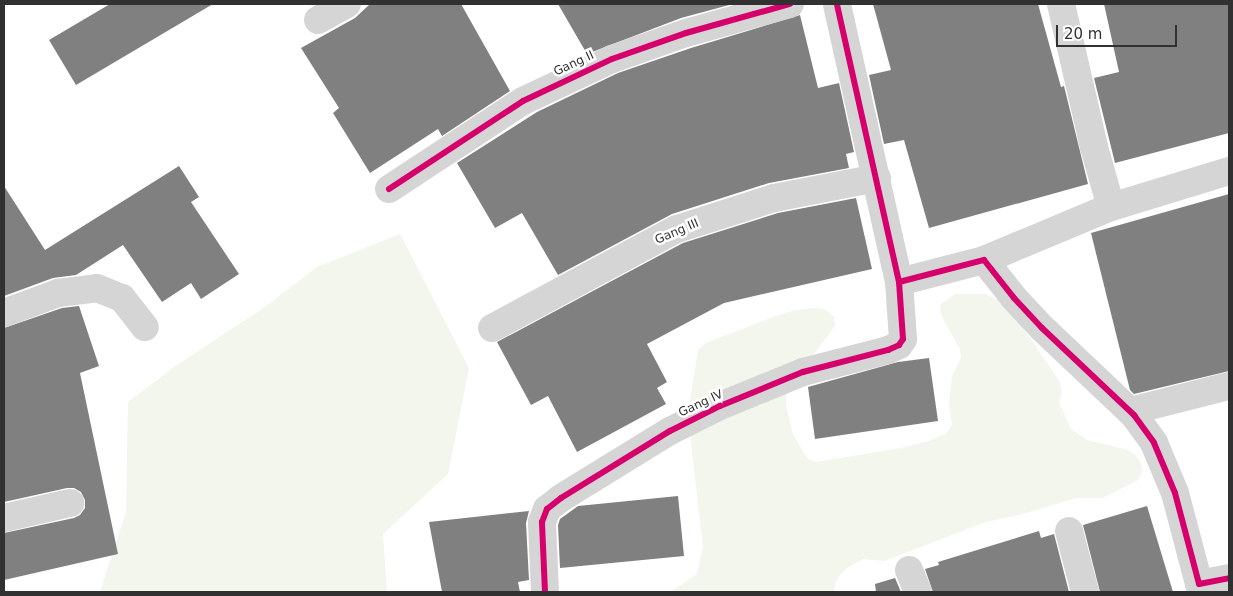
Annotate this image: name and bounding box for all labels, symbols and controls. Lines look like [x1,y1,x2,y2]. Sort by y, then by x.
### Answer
scale bar [1058,15,1179,47]
text: 20 m [1064,25,1102,43]
street label: Gang II [552,48,596,80]
street label: Gang III [653,216,701,248]
street label: Gang IV [676,387,726,421]

